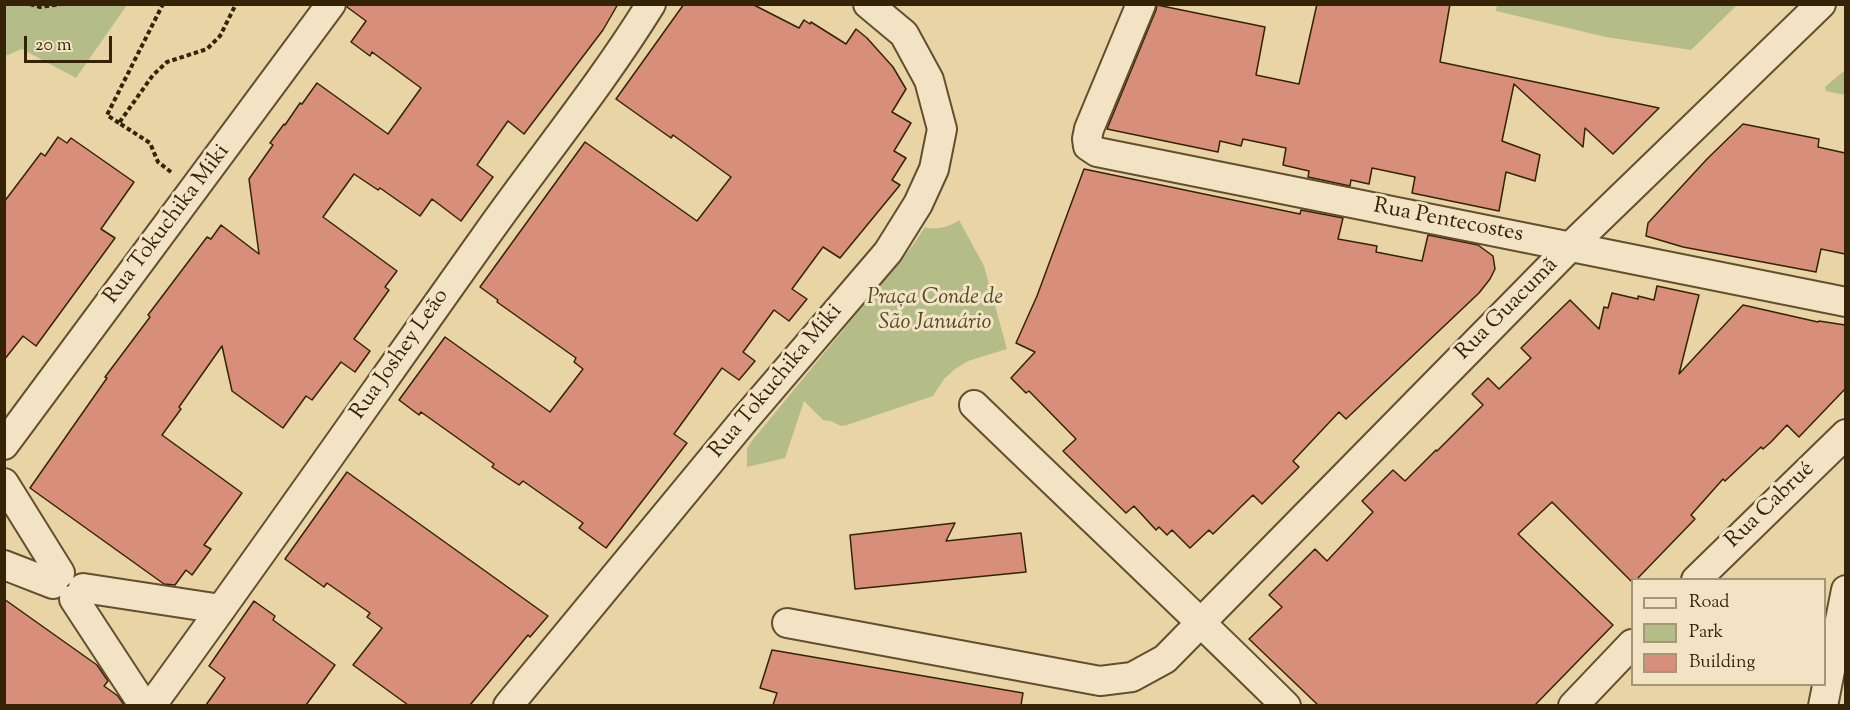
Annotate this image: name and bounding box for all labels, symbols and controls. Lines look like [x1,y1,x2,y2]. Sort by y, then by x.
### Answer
scale bar [27,24,116,62]
text: 20 m [35,33,72,59]
street label: Rua Tokuchika Miki [99,140,237,310]
street label: Rua Pentecostes [1371,195,1525,249]
street label: Rua Guacumã [1451,253,1565,367]
street label: Rua Joshey Leão [346,285,456,425]
park label: Praça Conde de São Januário [867,286,1003,338]
street label: Rua Tokuchika Miki [705,300,849,464]
street label: Rua Cabrué [1721,457,1821,555]
legend [1631,578,1826,686]
text: Road [1689,590,1729,616]
text: Park [1689,620,1723,646]
text: Building [1689,650,1755,676]

